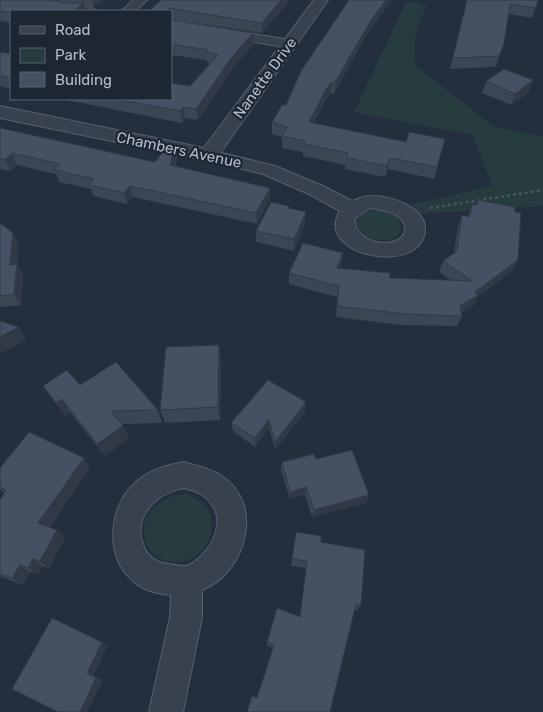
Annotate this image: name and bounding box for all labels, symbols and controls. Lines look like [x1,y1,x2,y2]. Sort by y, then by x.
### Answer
legend [10,10,172,100]
text: Road [55,21,91,39]
street label: Nanette Drive [229,34,301,122]
text: Park [55,46,86,64]
text: Building [55,71,112,89]
street label: Chambers Avenue [115,128,243,172]

